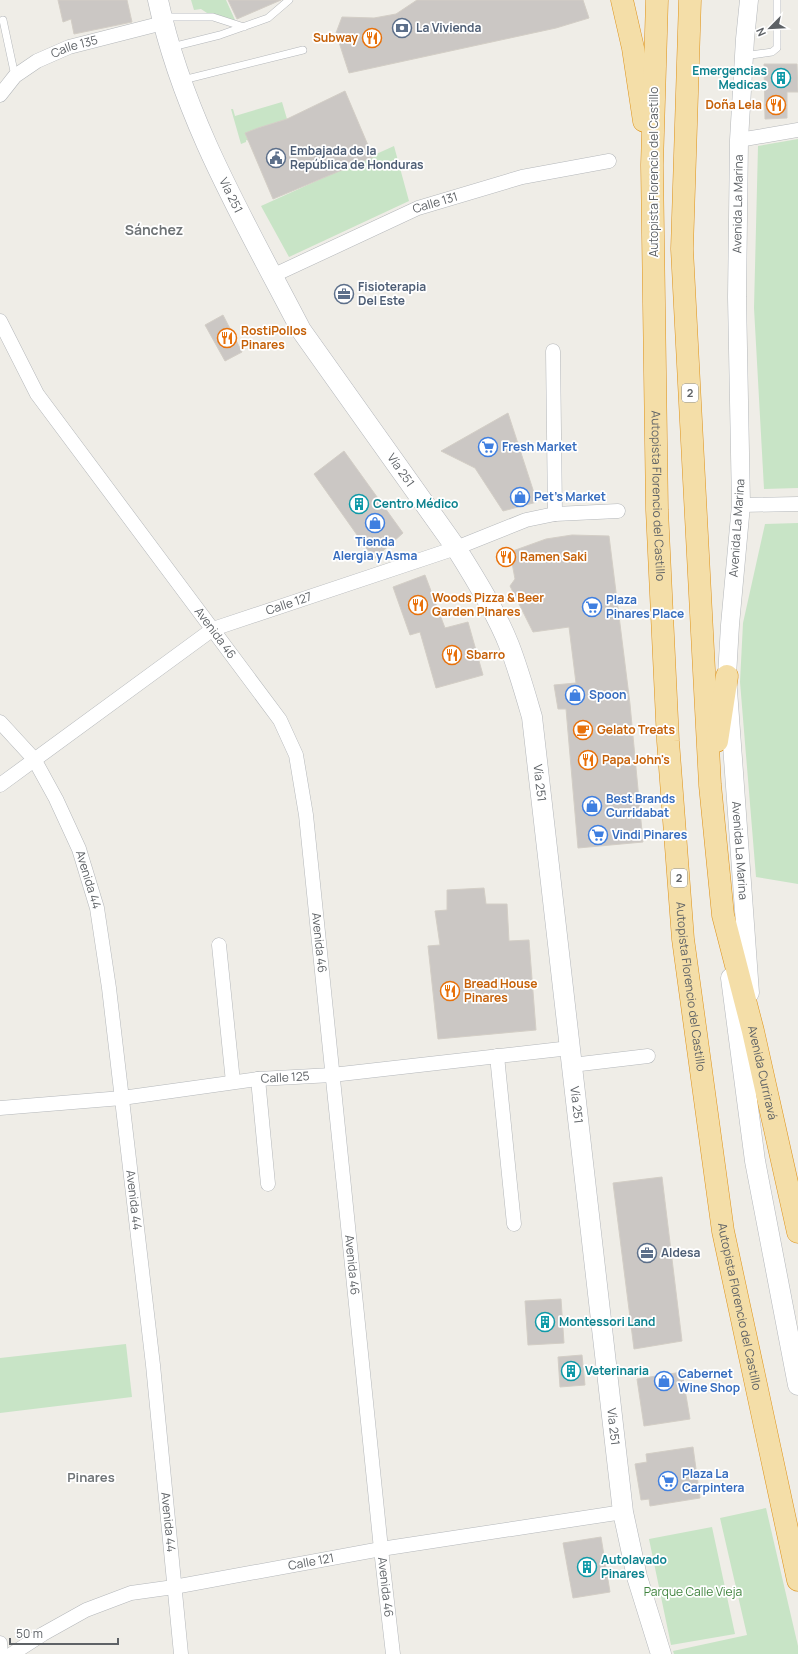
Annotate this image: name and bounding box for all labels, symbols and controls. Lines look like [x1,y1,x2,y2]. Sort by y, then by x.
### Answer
north arrow [750,8,790,48]
bank icon: La Vivienda [391,17,413,39]
place label: La Vivienda [416,19,481,36]
text: N [752,26,769,39]
restaurant icon: Subway [361,27,383,49]
place label: Subway [313,29,358,46]
street label: Calle 135 [48,31,100,62]
place label: Emergencias Medicas [692,62,767,93]
building icon: Emergencias Medicas [770,67,792,89]
street label: Autopista Florencio del Castillo [645,87,662,257]
restaurant icon: Doña Lela [765,94,787,116]
place label: Doña Lela [705,96,762,113]
place label: Embajada de la República de Honduras [290,142,424,173]
public building icon: Embajada de la República de Honduras [265,147,287,169]
street label: Avenida La Marina [728,154,747,254]
street label: Vía 251 [215,175,247,216]
street label: Calle 131 [409,188,460,217]
district label: Sánchez [125,220,183,239]
place label: Fisioterapia Del Este [358,278,426,309]
office icon: Fisioterapia Del Este [333,283,355,305]
place label: RostiPollos Pinares [241,322,307,353]
restaurant icon: RostiPollos Pinares [216,327,238,349]
road number: 2 [682,384,698,402]
street label: Autopista Florencio del Castillo [648,410,669,582]
supermarket icon: Fresh Market [477,436,499,458]
place label: Fresh Market [502,438,577,455]
street label: Vía 251 [383,450,419,490]
street label: Avenida La Marina [725,478,748,578]
shop icon: Pet's Market [509,486,531,508]
place label: Pet's Market [534,488,606,505]
building icon: Centro Médico [348,493,370,515]
place label: Centro Médico [373,495,459,512]
shop icon: Tienda Alergia y Asma [364,512,386,534]
place label: Tienda Alergia y Asma [333,533,417,564]
restaurant icon: Ramen Saki [495,546,517,568]
place label: Ramen Saki [520,548,587,565]
street label: Calle 127 [263,588,314,619]
place label: Woods Pizza & Beer Garden Pinares [432,589,544,620]
place label: Plaza Pinares Place [606,591,684,622]
restaurant icon: Woods Pizza & Beer Garden Pinares [407,594,429,616]
supermarket icon: Plaza Pinares Place [581,596,603,618]
street label: Avenida 46 [191,603,240,662]
restaurant icon: Sbarro [441,644,463,666]
place label: Sbarro [466,646,505,663]
shop icon: Spoon [564,684,586,706]
place label: Spoon [589,686,627,703]
cafe icon: Gelato Treats [572,719,594,741]
place label: Gelato Treats [597,721,676,738]
restaurant icon: Papa John's [577,749,599,771]
place label: Papa John's [602,751,670,768]
street label: Vía 251 [529,763,551,802]
place label: Best Brands Curridabat [606,790,676,821]
shop icon: Best Brands Curridabat [581,795,603,817]
street label: Avenida La Marina [728,801,752,900]
supermarket icon: Vindi Pinares [587,824,609,846]
place label: Vindi Pinares [612,826,688,843]
street label: Avenida 44 [72,848,106,911]
road number: 2 [671,869,687,887]
street label: Autopista Florencio del Castillo [672,901,710,1072]
street label: Avenida 46 [308,912,331,973]
place label: Bread House Pinares [464,975,537,1006]
restaurant icon: Bread House Pinares [439,980,461,1002]
street label: Avenida Curriravá [744,1024,782,1121]
street label: Calle 125 [260,1067,310,1087]
street label: Vía 251 [566,1085,587,1124]
street label: Avenida 44 [122,1169,146,1231]
street label: Autopista Florencio del Castillo [714,1222,766,1392]
street label: Avenida 46 [341,1234,364,1296]
office icon: Aldesa [636,1242,658,1264]
place label: Aldesa [661,1244,701,1261]
building icon: Montessori Land [534,1311,556,1333]
place label: Montessori Land [559,1313,655,1330]
building icon: Veterinaria [560,1360,582,1382]
place label: Veterinaria [585,1362,649,1379]
place label: Cabernet Wine Shop [678,1365,740,1396]
shop icon: Cabernet Wine Shop [653,1370,675,1392]
street label: Vía 251 [603,1407,624,1446]
place label: Plaza La Carpintera [682,1465,745,1496]
district label: Pinares [67,1468,115,1486]
supermarket icon: Plaza La Carpintera [657,1470,679,1492]
street label: Avenida 44 [157,1491,180,1553]
street label: Calle 121 [287,1549,335,1574]
place label: Autolavado Pinares [601,1551,667,1582]
street label: Avenida 46 [374,1556,398,1618]
building icon: Autolavado Pinares [576,1556,598,1578]
park label: Parque Calle Vieja [644,1583,742,1600]
scale bar [10,1620,118,1646]
text: 50 m [16,1625,43,1642]

